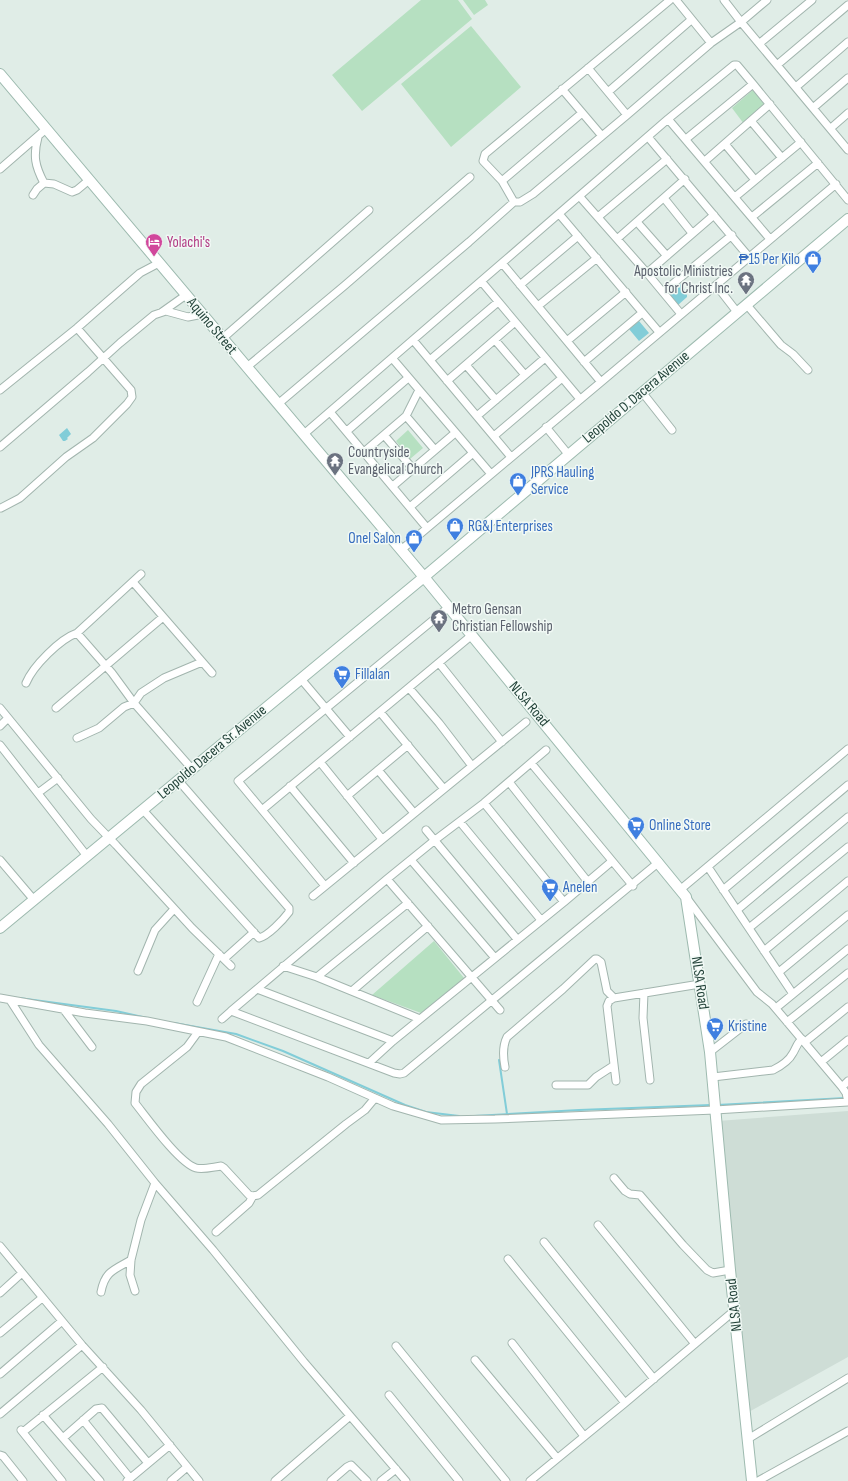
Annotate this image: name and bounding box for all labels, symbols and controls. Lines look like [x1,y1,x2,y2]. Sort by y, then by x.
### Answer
hotel icon: Yolachi's [144,232,164,257]
place label: Yolachi's [167,233,210,252]
shop icon: ₱15 Per Kilo [803,249,823,274]
place label: ₱15 Per Kilo [739,250,800,269]
place label: Apostolic Ministries for Christ Inc. [633,262,733,298]
temple icon: Apostolic Ministries for Christ Inc. [736,270,756,295]
street label: Aquino Street [182,293,242,359]
street label: Leopoldo D. Dacera Avenue [579,347,693,447]
place label: Countryside Evangelical Church [348,443,443,479]
temple icon: Countryside Evangelical Church [325,451,345,476]
place label: JPRS Hauling Service [530,463,594,499]
shop icon: JPRS Hauling Service [508,471,528,496]
shop icon: RG&J Enterprises [445,516,465,541]
place label: RG&J Enterprises [468,517,553,536]
shop icon: Onel Salon [404,528,424,553]
place label: Onel Salon [348,529,401,548]
place label: Metro Gensan Christian Fellowship [452,600,553,636]
temple icon: Metro Gensan Christian Fellowship [429,608,449,633]
supermarket icon: Fillalan [332,664,352,689]
place label: Fillalan [355,665,390,684]
street label: NLSA Road [505,677,553,731]
street label: Leopoldo Dacera Sr. Avenue [154,701,270,803]
supermarket icon: Online Store [626,815,646,840]
place label: Online Store [649,816,711,835]
supermarket icon: Anelen [540,877,560,902]
place label: Anelen [562,878,597,897]
street label: NLSA Road [687,955,713,1011]
supermarket icon: Kristine [705,1016,725,1041]
place label: Kristine [728,1017,767,1036]
street label: NLSA Road [722,1277,746,1333]

